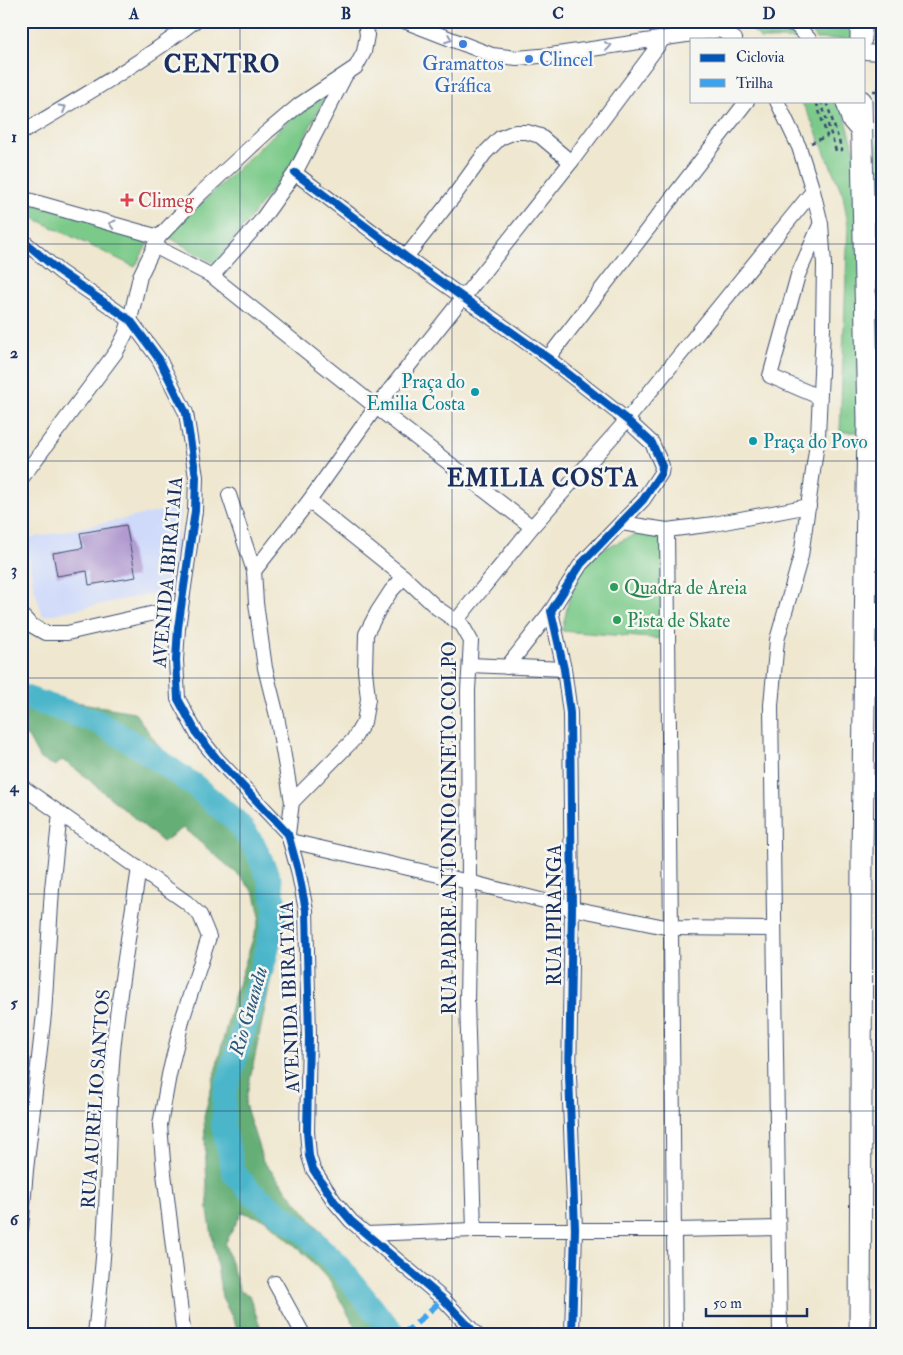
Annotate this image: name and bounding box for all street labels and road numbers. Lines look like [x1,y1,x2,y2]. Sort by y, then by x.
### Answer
street label: AVENIDA IBIRATAIA [148,475,188,670]
street label: RUA PADRE ANTONIO GINETO COLPO [438,641,462,1015]
street label: RUA IPIRANGA [543,844,567,986]
street label: AVENIDA IBIRATAIA [275,901,305,1094]
street label: RUA AURELIO SANTOS [76,989,116,1210]

